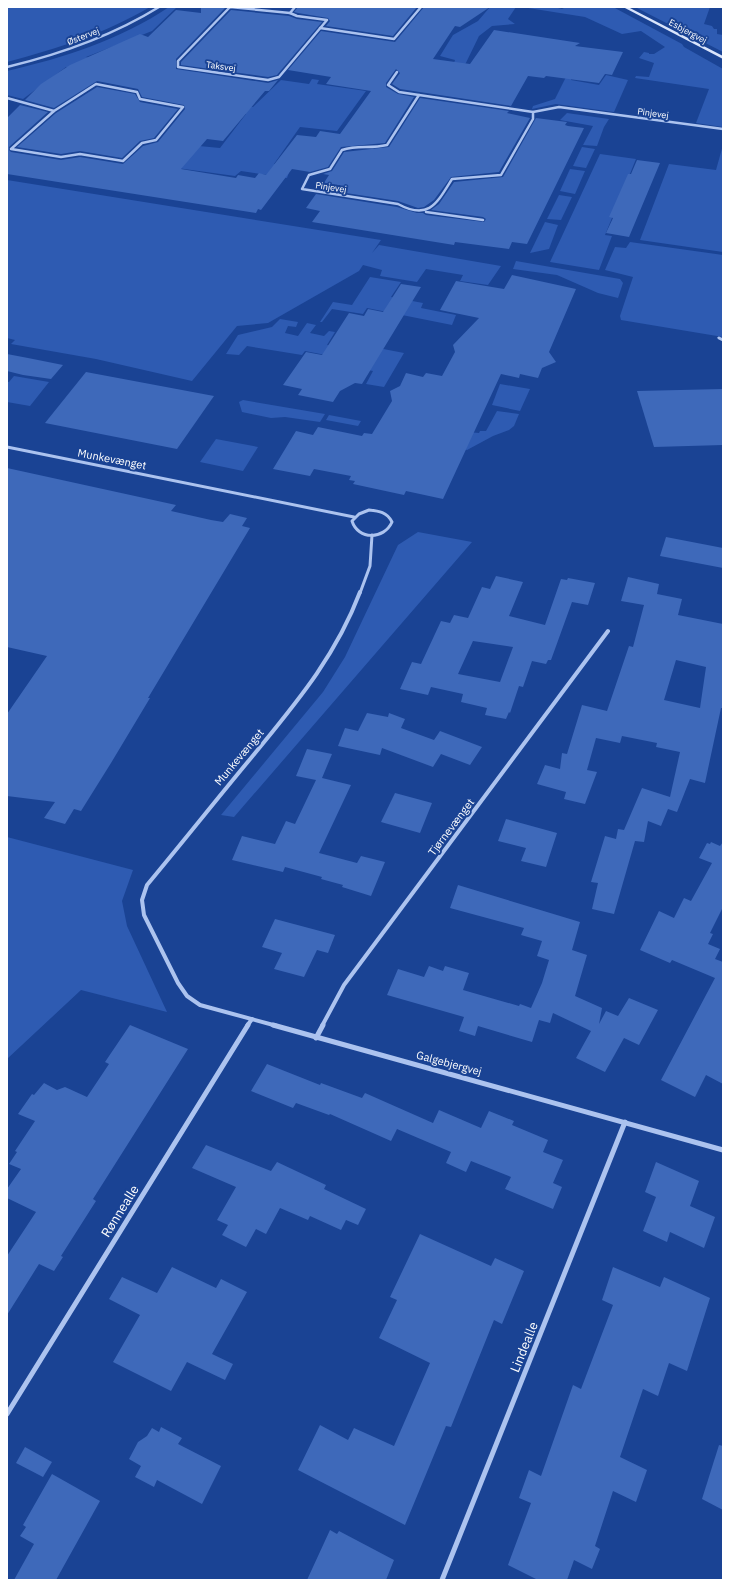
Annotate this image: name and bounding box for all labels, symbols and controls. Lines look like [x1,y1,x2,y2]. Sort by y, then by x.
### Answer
street label: Esbjergvej [667,16,709,46]
street label: Østervej [65,25,101,47]
street label: Taksvej [205,58,237,74]
street label: Pinjevej [637,105,669,121]
street label: Pinjevej [315,179,347,195]
street label: Munkevænget [76,445,148,473]
street label: Munkevænget [211,726,267,788]
street label: Tjørnevænget [425,795,477,858]
street label: Galgebjergvej [415,1048,483,1078]
street label: Rønnealle [97,1182,143,1240]
street label: Lindealle [506,1319,542,1375]

